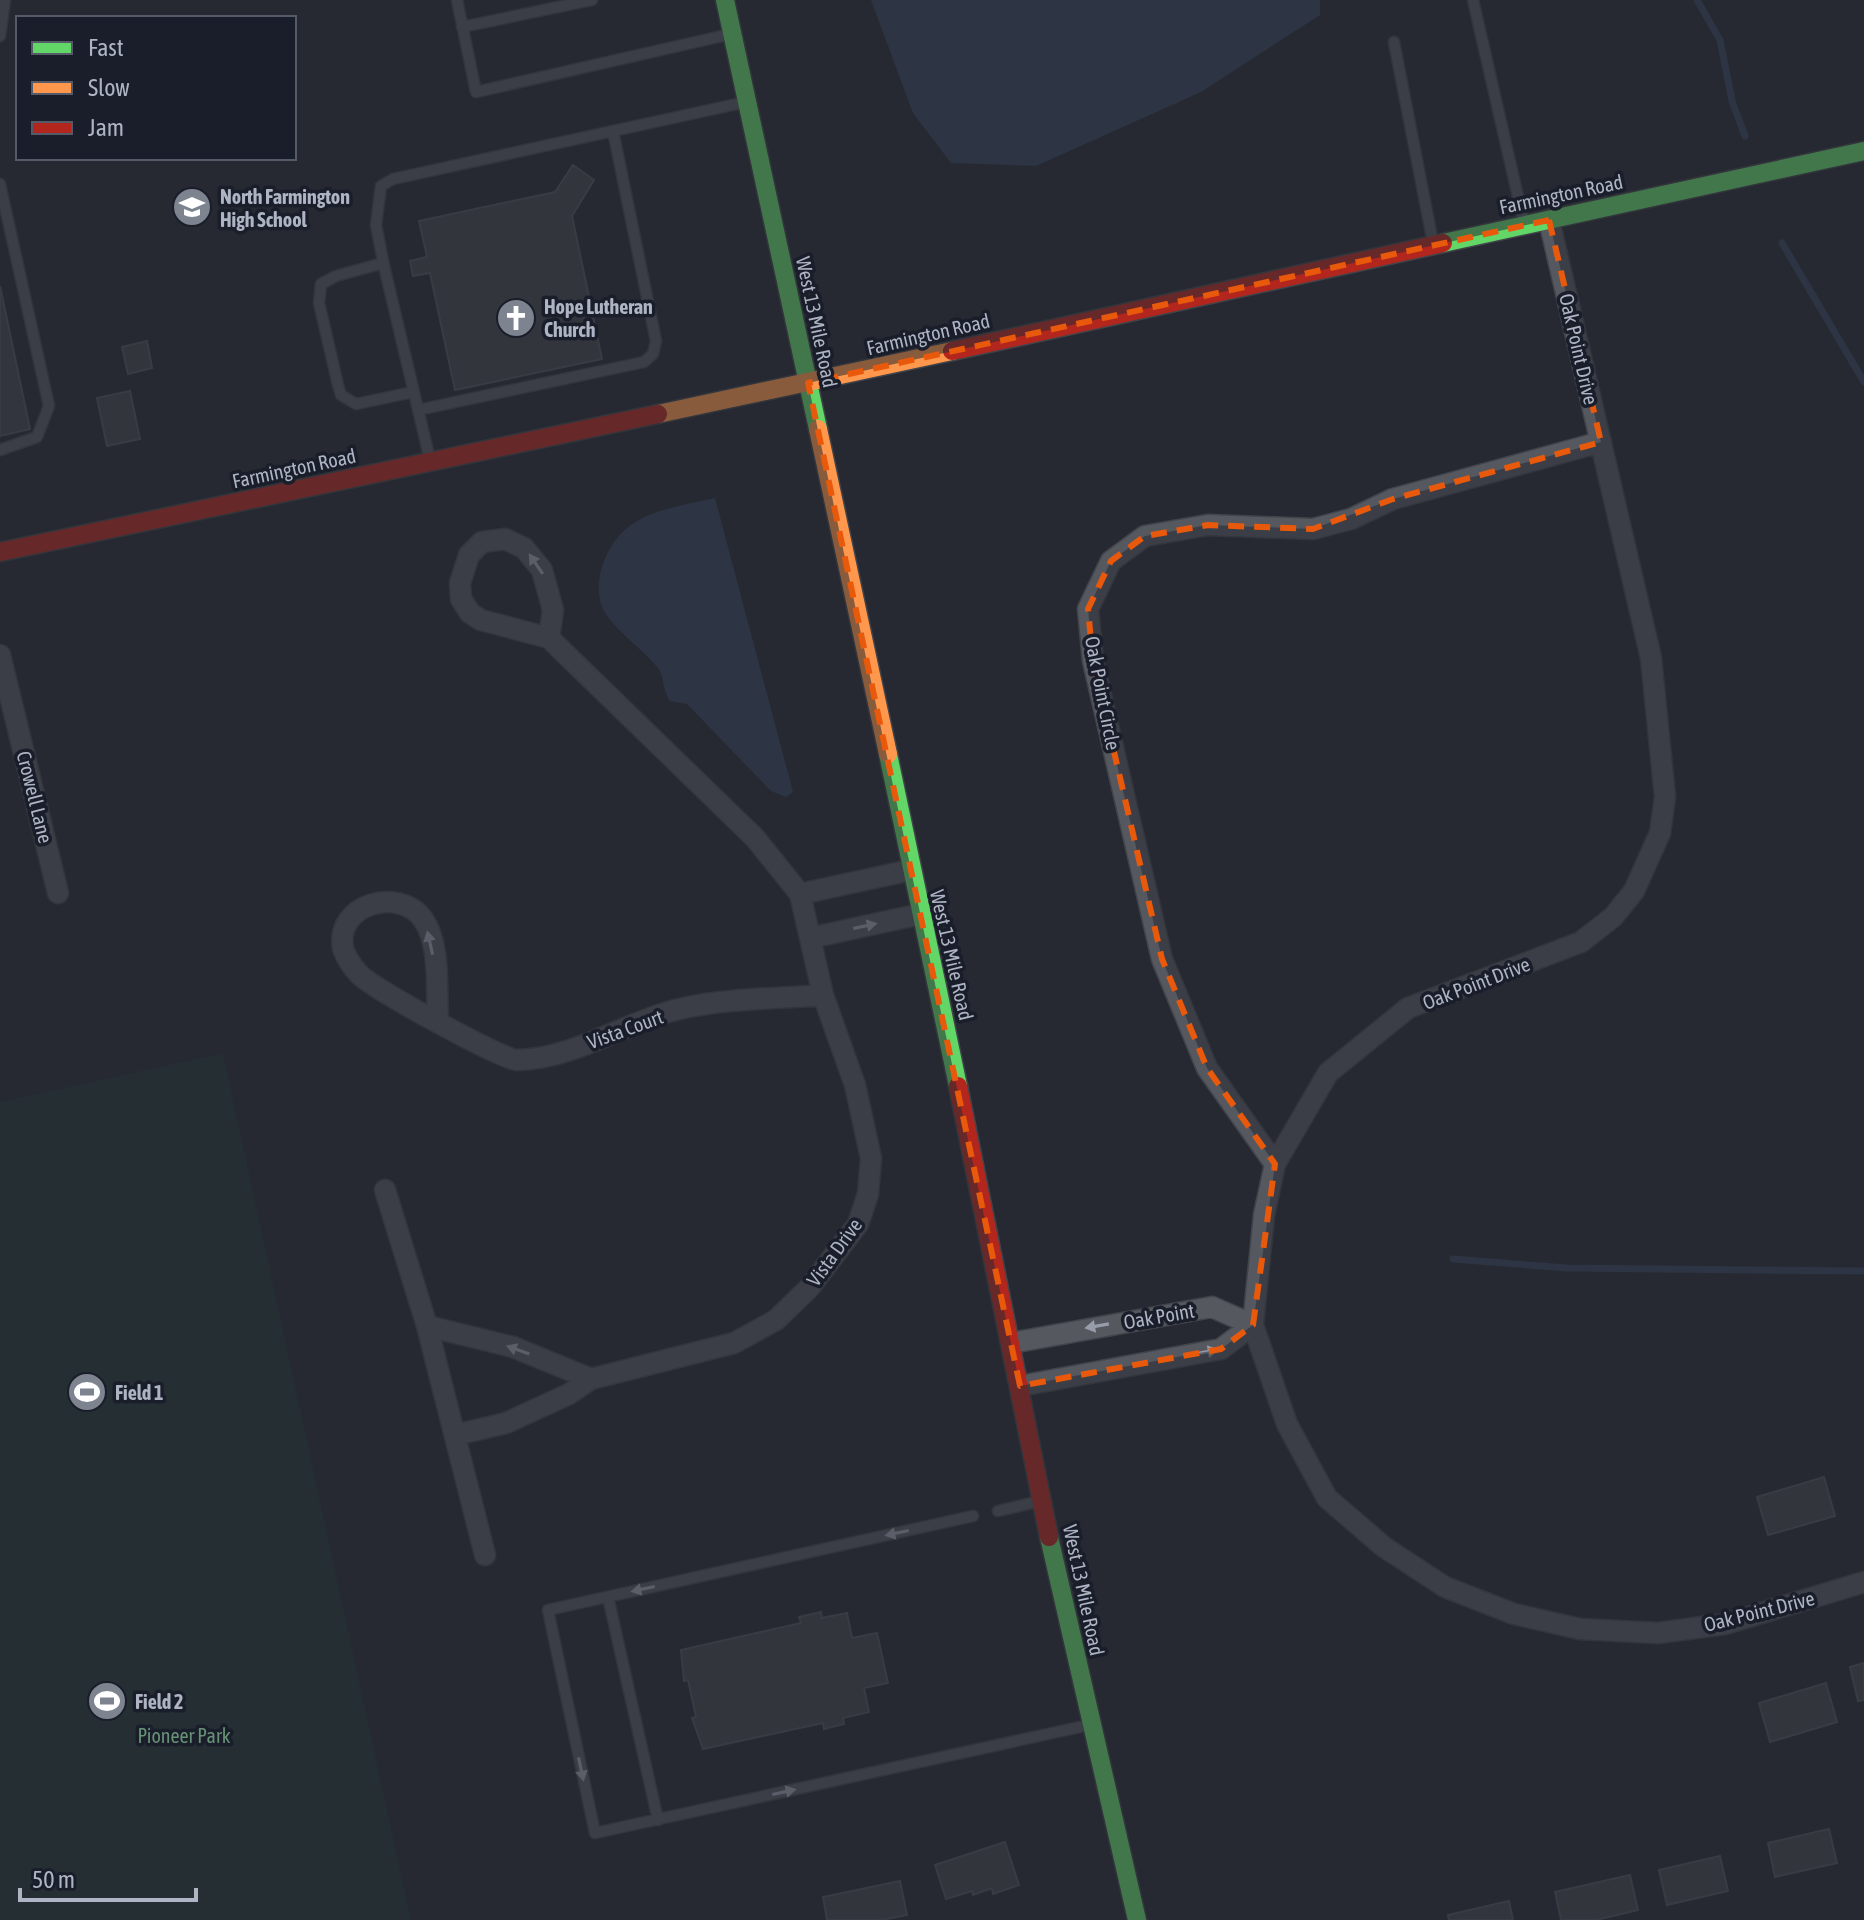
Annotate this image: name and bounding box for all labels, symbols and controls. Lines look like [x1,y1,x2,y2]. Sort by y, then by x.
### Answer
legend [16,16,296,160]
text: Fast [88,34,124,61]
text: Slow [88,74,130,101]
text: Jam [88,114,124,141]
street label: Farmington Road [1497,170,1625,218]
place label: North Farmington High School [220,185,350,231]
school or university icon: North Farmington High School [171,186,213,228]
street label: West 13 Mile Road [792,254,842,390]
street label: Oak Point Drive [1555,291,1603,407]
place label: Hope Lutheran Church [544,295,653,341]
church icon: Hope Lutheran Church [495,297,537,339]
street label: Farmington Road [864,309,992,359]
street label: Farmington Road [230,444,358,492]
one-way arrow [528,554,543,575]
street label: Oak Point Circle [1081,634,1125,752]
street label: Crowell Lane [12,749,58,845]
street label: West 13 Mile Road [926,888,978,1022]
one-way arrow [853,919,878,932]
one-way arrow [423,930,436,955]
street label: Oak Point Drive [1419,952,1533,1014]
street label: Vista Court [584,1005,666,1053]
street label: Vista Drive [802,1214,866,1290]
street label: Oak Point [1122,1298,1196,1334]
one-way arrow [1084,1320,1109,1333]
one-way arrow [506,1343,530,1355]
one-way arrow [1194,1345,1219,1357]
sports icon: Field 1 [66,1371,108,1413]
place label: Field 1 [115,1381,163,1404]
street label: West 13 Mile Road [1059,1522,1109,1658]
one-way arrow [885,1527,910,1540]
one-way arrow [631,1583,656,1596]
street label: Oak Point Drive [1701,1586,1817,1636]
sports icon: Field 2 [86,1680,128,1722]
place label: Field 2 [135,1690,183,1713]
park label: Pioneer Park [137,1724,231,1747]
one-way arrow [575,1756,588,1781]
one-way arrow [772,1785,797,1798]
scale bar [20,1852,196,1902]
text: 50 m [32,1866,75,1893]

